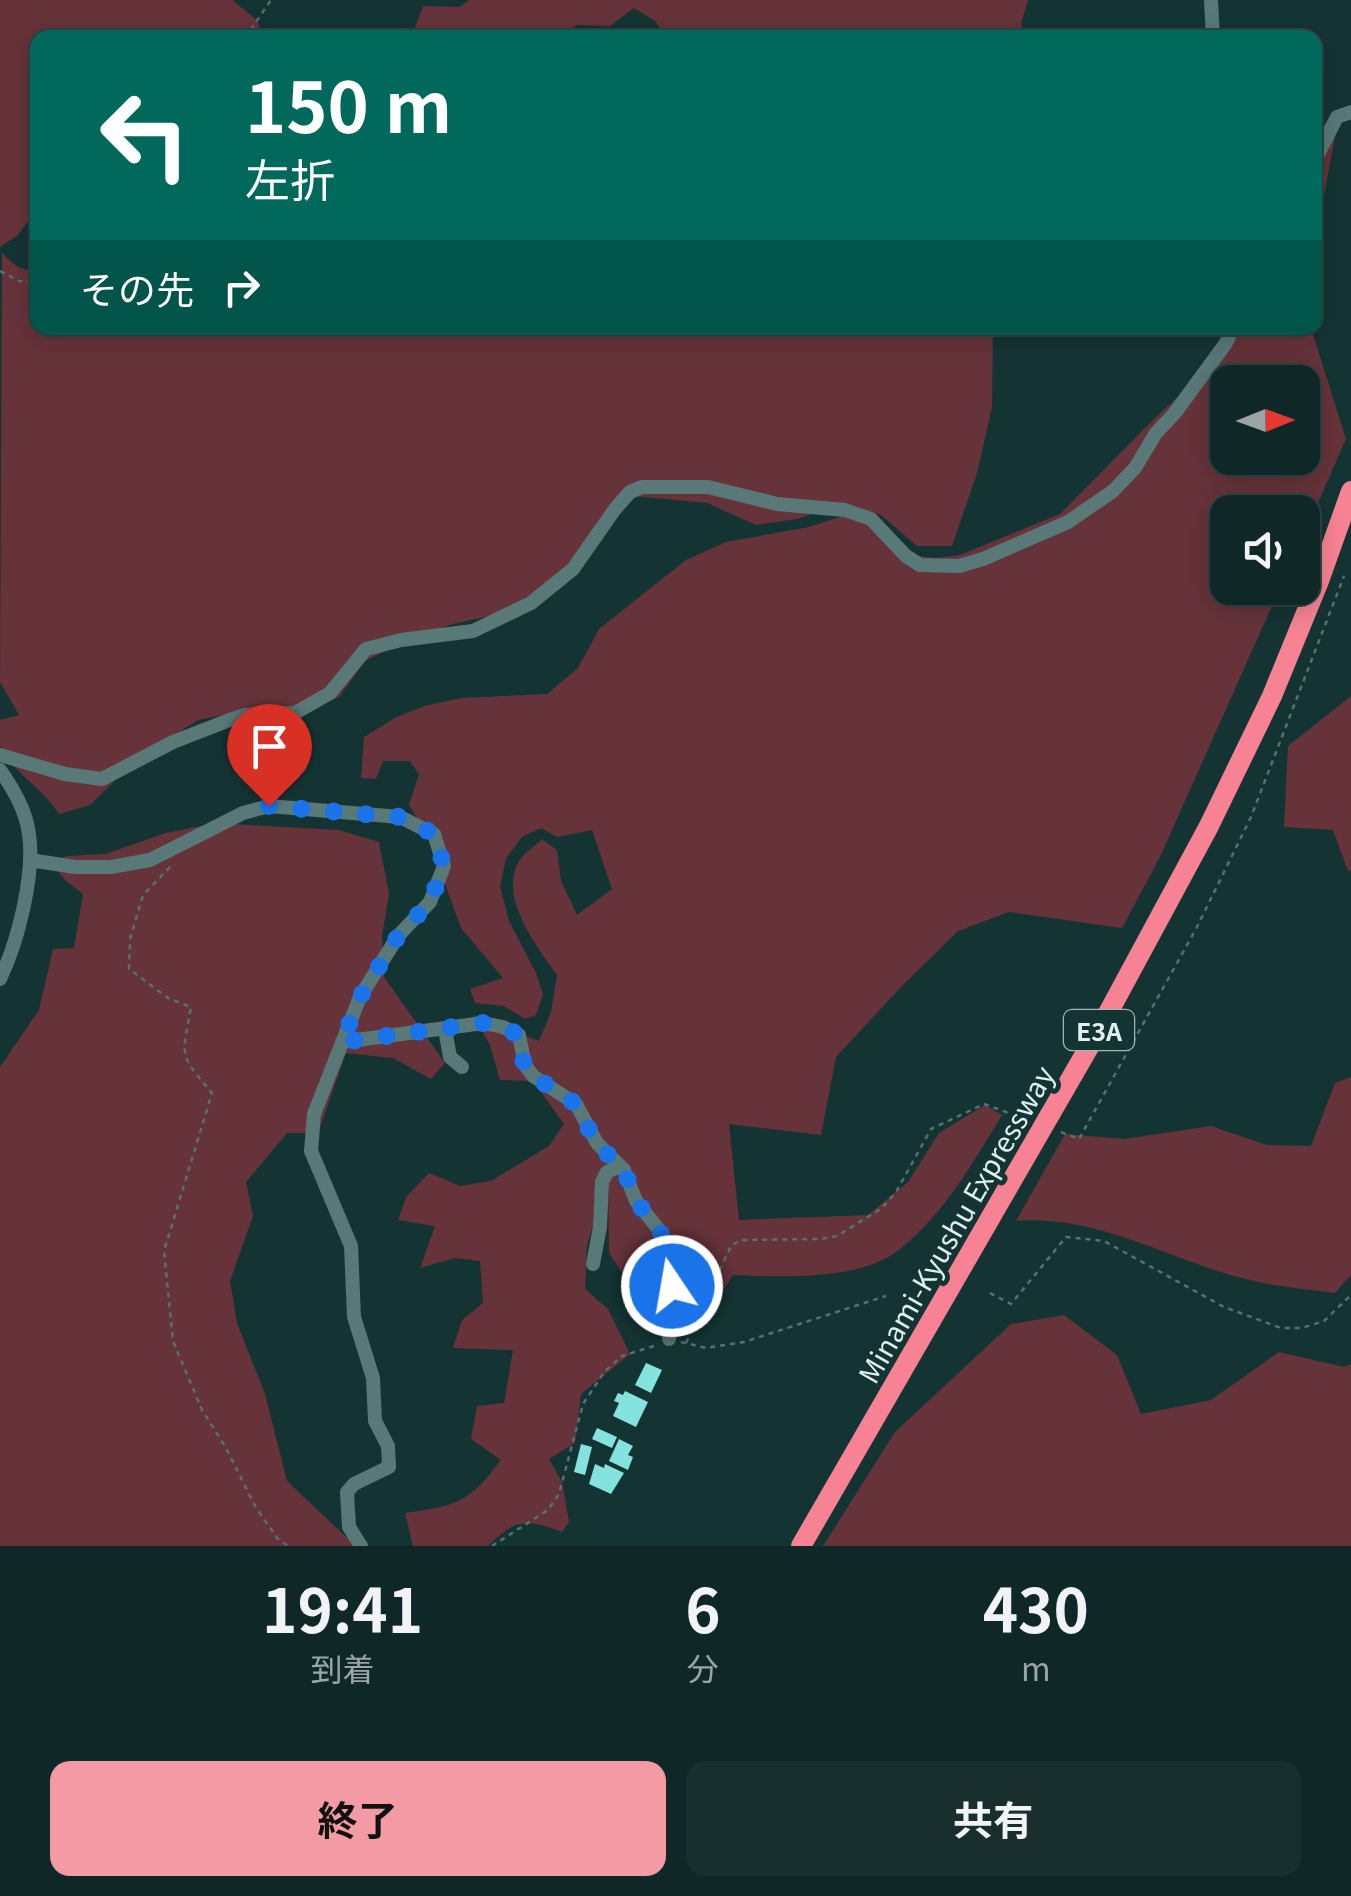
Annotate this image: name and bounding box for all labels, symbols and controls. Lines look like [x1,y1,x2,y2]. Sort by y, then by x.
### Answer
text: 150 m [245,52,452,153]
icon: left [80,70,210,200]
text: 左折 [245,145,335,210]
text: その先 [80,260,194,315]
icon: right [214,260,269,315]
north arrow [1210,365,1320,475]
map controls [1210,365,1320,605]
button: sound [1210,495,1320,605]
pin [227,704,312,807]
icon: arrive [242,719,297,774]
road number: E3A [1064,1010,1134,1050]
street label: Minami-Kyushu Expressway [848,1058,1063,1390]
position arrow [620,1234,724,1338]
text: 19:41 [262,1563,423,1650]
text: 6 [685,1563,721,1650]
text: 430 [983,1563,1089,1650]
text: 到着 [311,1644,375,1690]
text: 分 [687,1644,719,1690]
text: m [1021,1644,1051,1690]
button: 終了 [50,1761,666,1876]
button: 共有 [686,1761,1301,1876]

